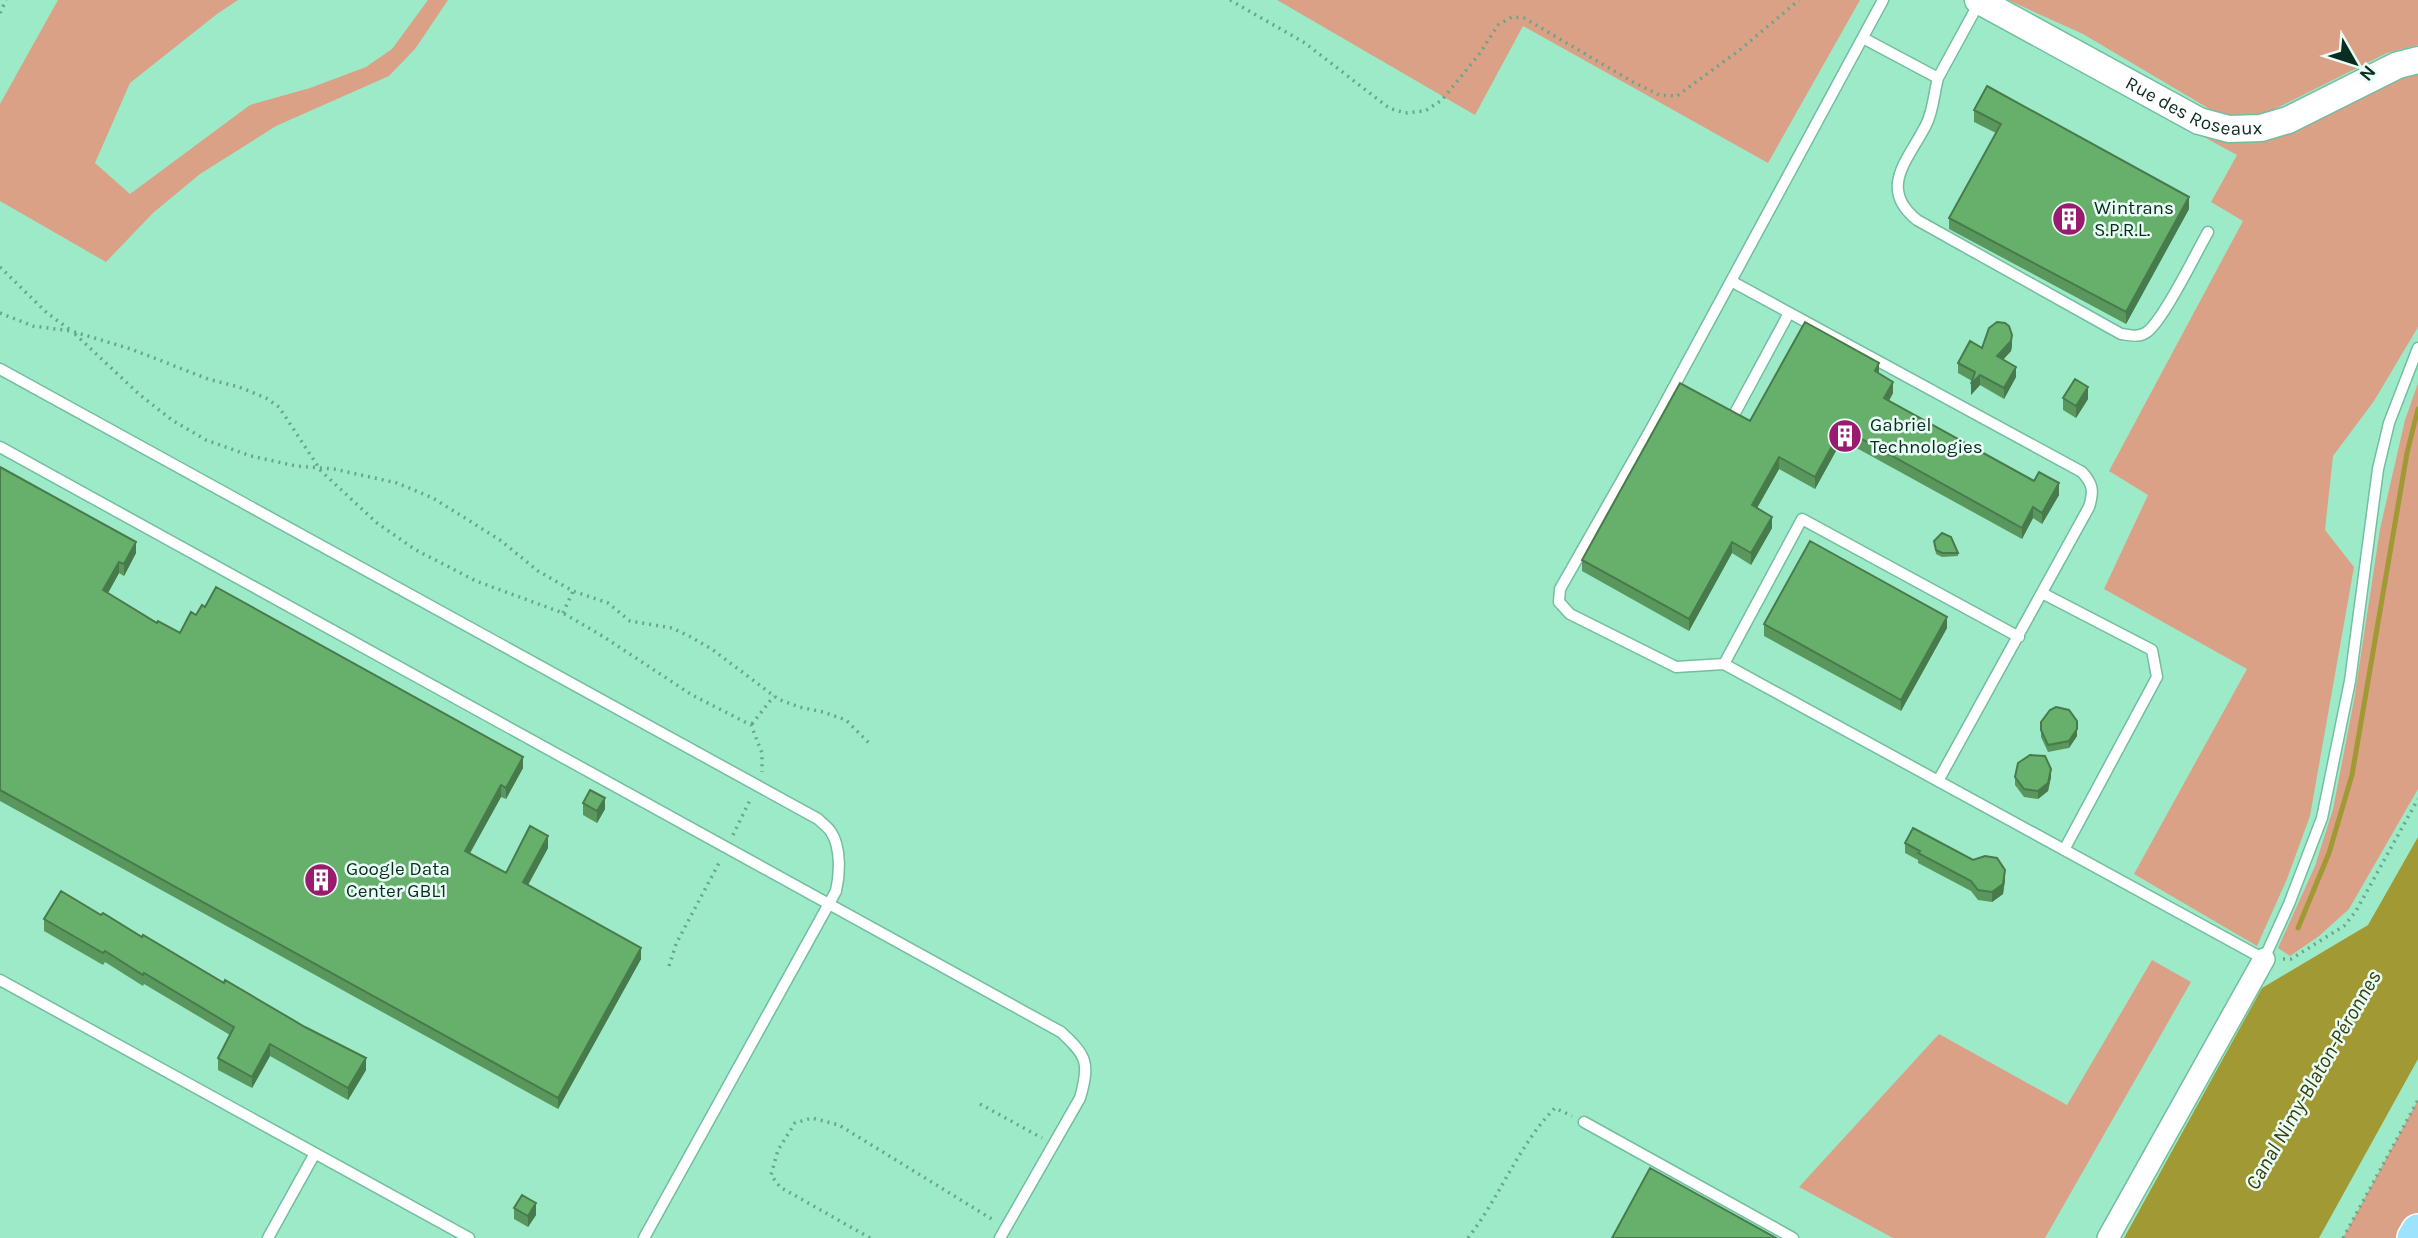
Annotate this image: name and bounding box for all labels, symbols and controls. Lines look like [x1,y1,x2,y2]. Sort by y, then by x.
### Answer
north arrow [2320,28,2390,98]
text: N [2355,61,2380,85]
street label: Rue des Roseaux [2122,72,2263,140]
place label: Wintrans S.P.R.L. [2094,197,2174,241]
building icon: Wintrans S.P.R.L. [2050,200,2088,238]
place label: Gabriel Technologies [1870,414,1983,458]
building icon: Gabriel Technologies [1826,417,1864,455]
place label: Google Data Center GBL1 [346,858,450,902]
building icon: Google Data Center GBL1 [302,861,340,899]
water label: Canal Nimy-Blaton-Péronnes [2240,966,2386,1194]

